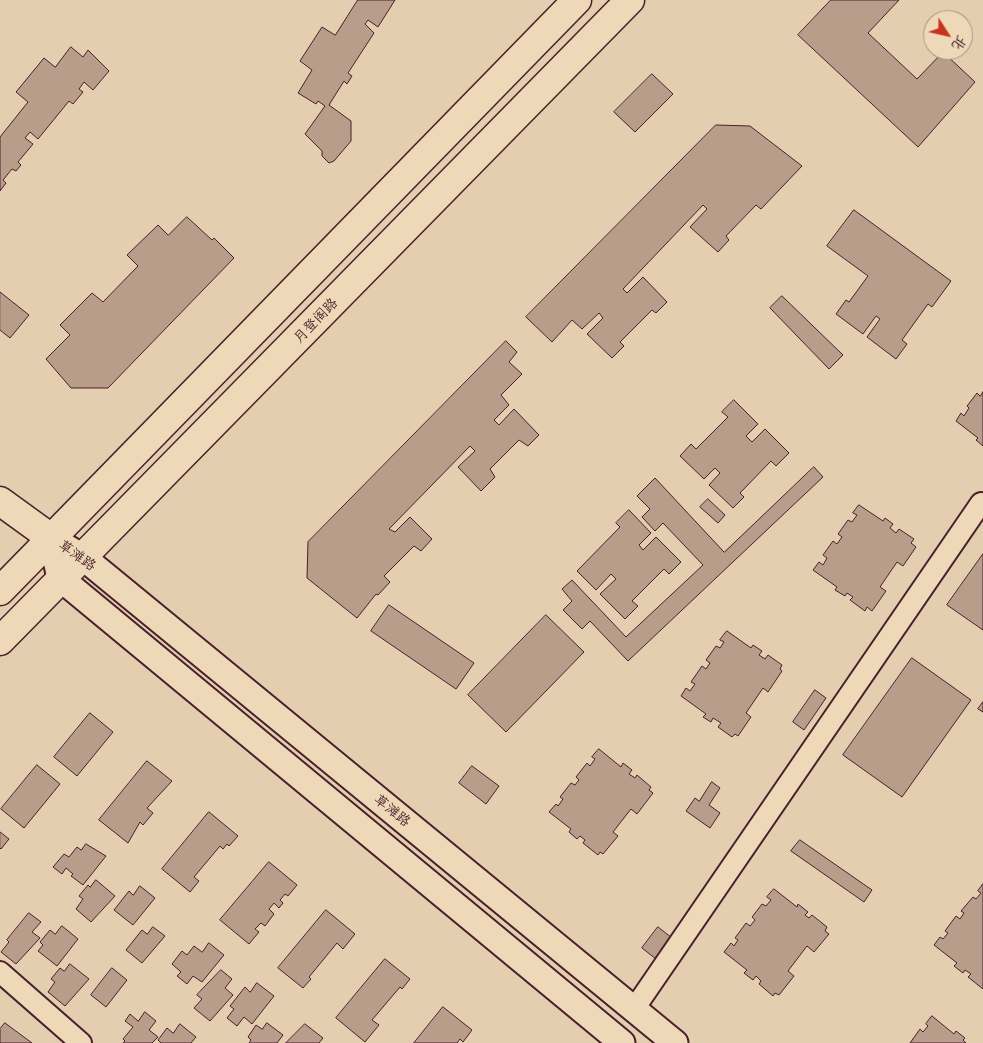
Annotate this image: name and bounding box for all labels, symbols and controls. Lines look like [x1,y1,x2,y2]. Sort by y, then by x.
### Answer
north arrow [923,10,973,60]
text: 北 [948,32,972,54]
street label: 月登阁路 [291,295,341,347]
street label: 草滩路 [55,537,99,575]
street label: 草滩路 [370,791,414,831]

